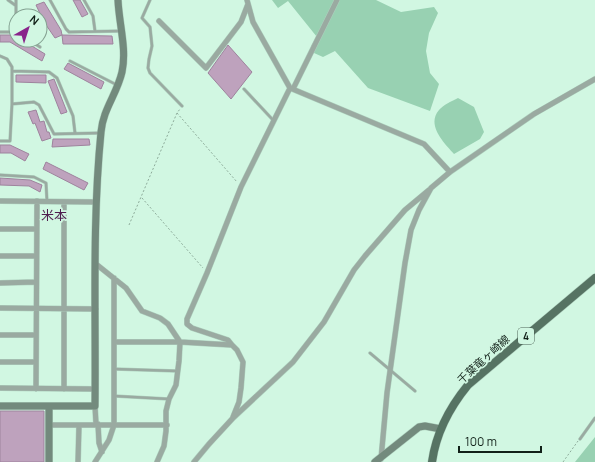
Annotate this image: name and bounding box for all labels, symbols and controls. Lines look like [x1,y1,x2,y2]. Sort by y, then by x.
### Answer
north arrow [8,8,48,48]
text: N [27,12,42,28]
district label: 米本 [41,206,67,224]
road number: 4 [518,328,534,344]
street label: 千葉竜ヶ崎線 [453,331,513,387]
scale bar [459,428,541,454]
text: 100 m [465,433,497,450]

